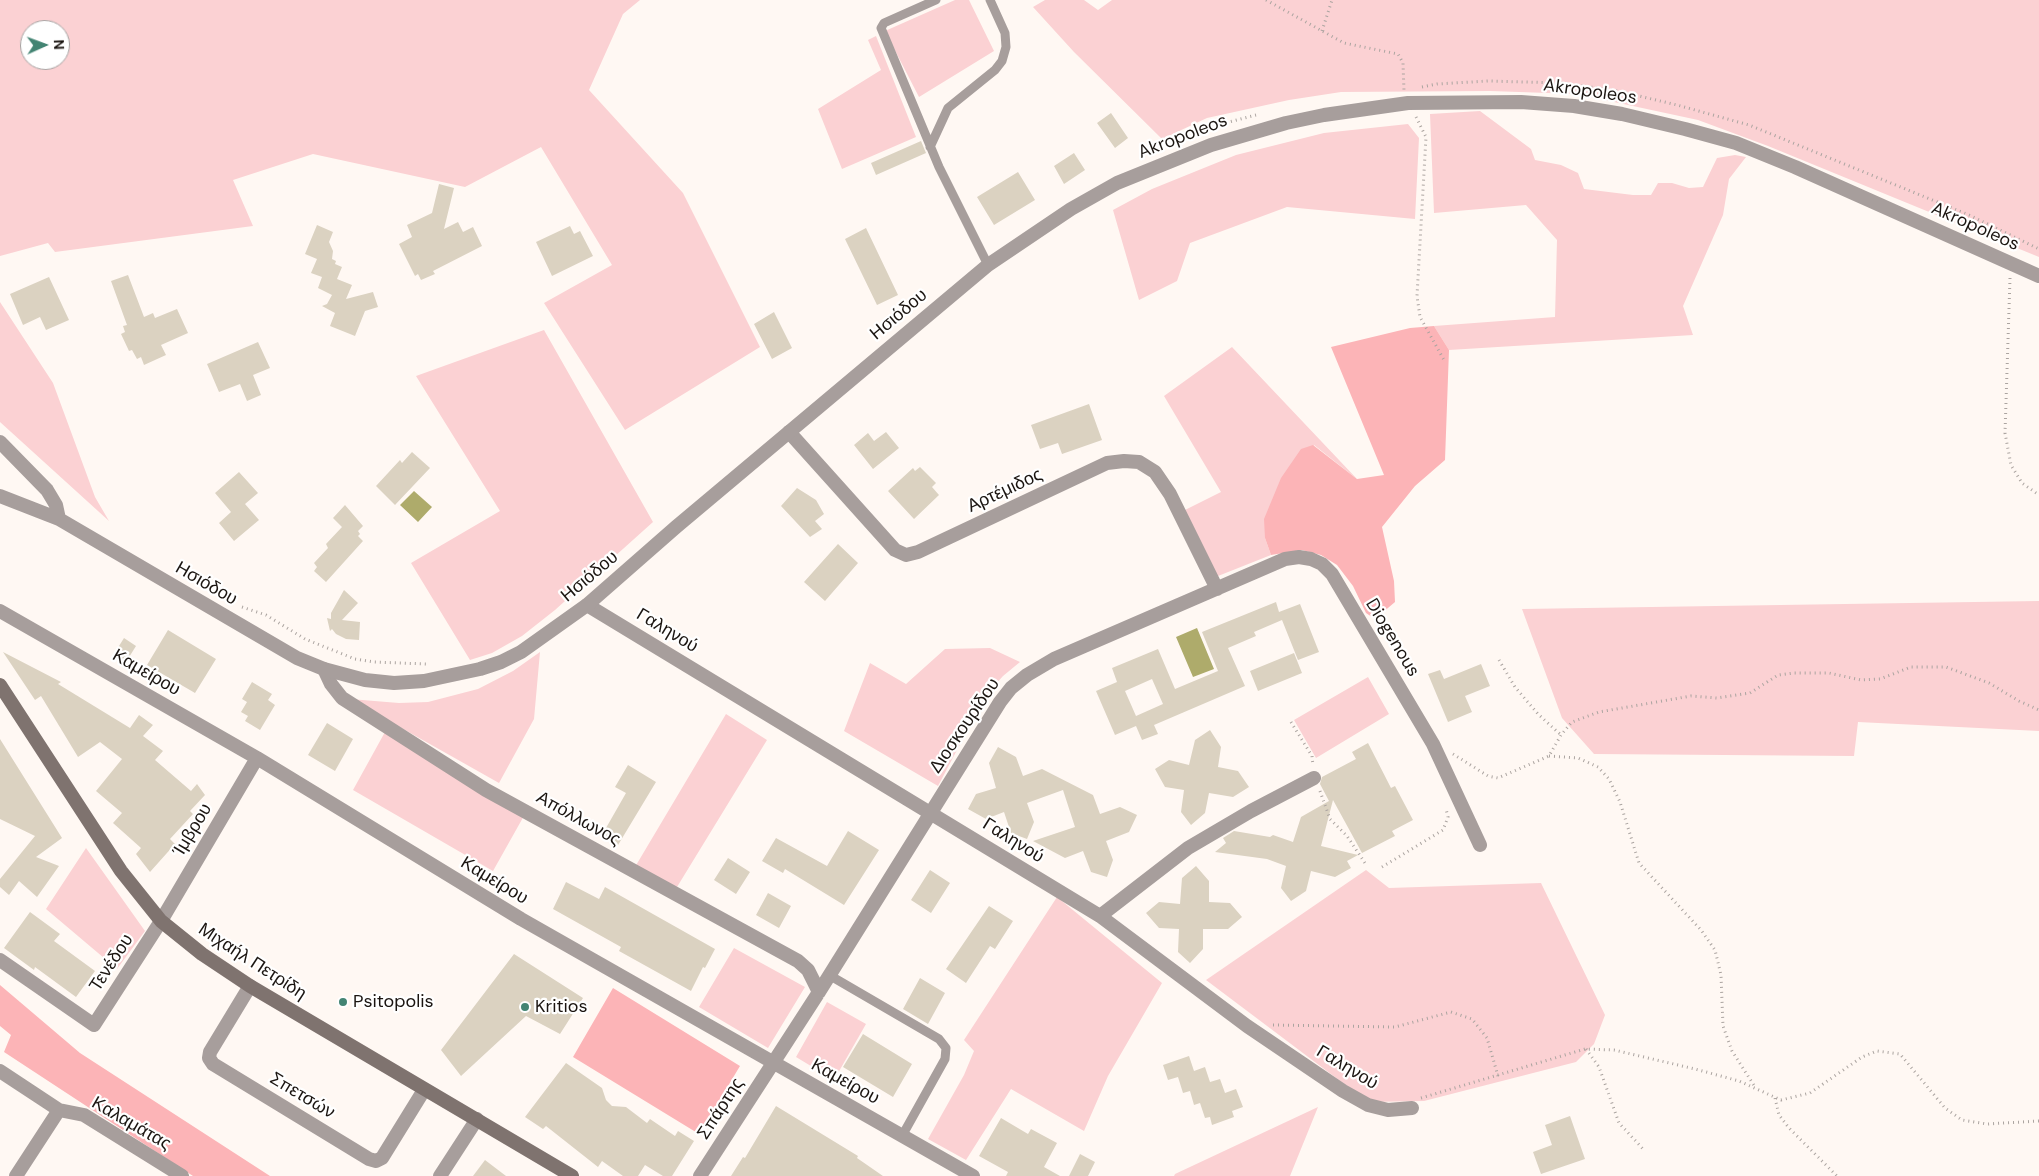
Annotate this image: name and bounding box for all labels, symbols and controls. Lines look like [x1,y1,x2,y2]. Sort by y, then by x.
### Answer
north arrow [20,20,70,70]
text: N [50,39,68,50]
street label: Akropoleos [1542,75,1638,109]
street label: Akropoleos [1135,110,1231,164]
street label: Akropoleos [1928,198,2022,256]
street label: Ησιόδου [866,285,932,345]
street label: Αρτέμιδος [964,464,1046,518]
street label: Ησιόδου [557,547,623,607]
street label: Ησιόδου [171,558,241,610]
street label: Diogenous [1360,595,1424,681]
street label: Γαληνού [632,604,702,658]
street label: Καμείρου [108,645,184,701]
street label: Διοσκουρίδου [925,674,1005,778]
street label: Απόλλωνος [532,787,624,851]
street label: Ίμβρου [169,800,217,860]
street label: Γαληνού [978,814,1048,868]
street label: Καμείρου [456,853,532,909]
street label: Μιχαήλ Πετρίδη [194,919,310,1005]
street label: Τενέδου [86,930,138,996]
place label: Psitopolis [353,991,434,1013]
marker: Psitopolis [337,996,349,1008]
place label: Kritios [535,996,588,1018]
marker: Kritios [519,1001,531,1013]
street label: Γαληνού [1312,1041,1382,1095]
street label: Καμείρου [807,1054,883,1110]
street label: Σπετσών [266,1068,338,1124]
street label: Σπάρτης [693,1074,749,1144]
street label: Καλαμάτας [87,1093,175,1155]

